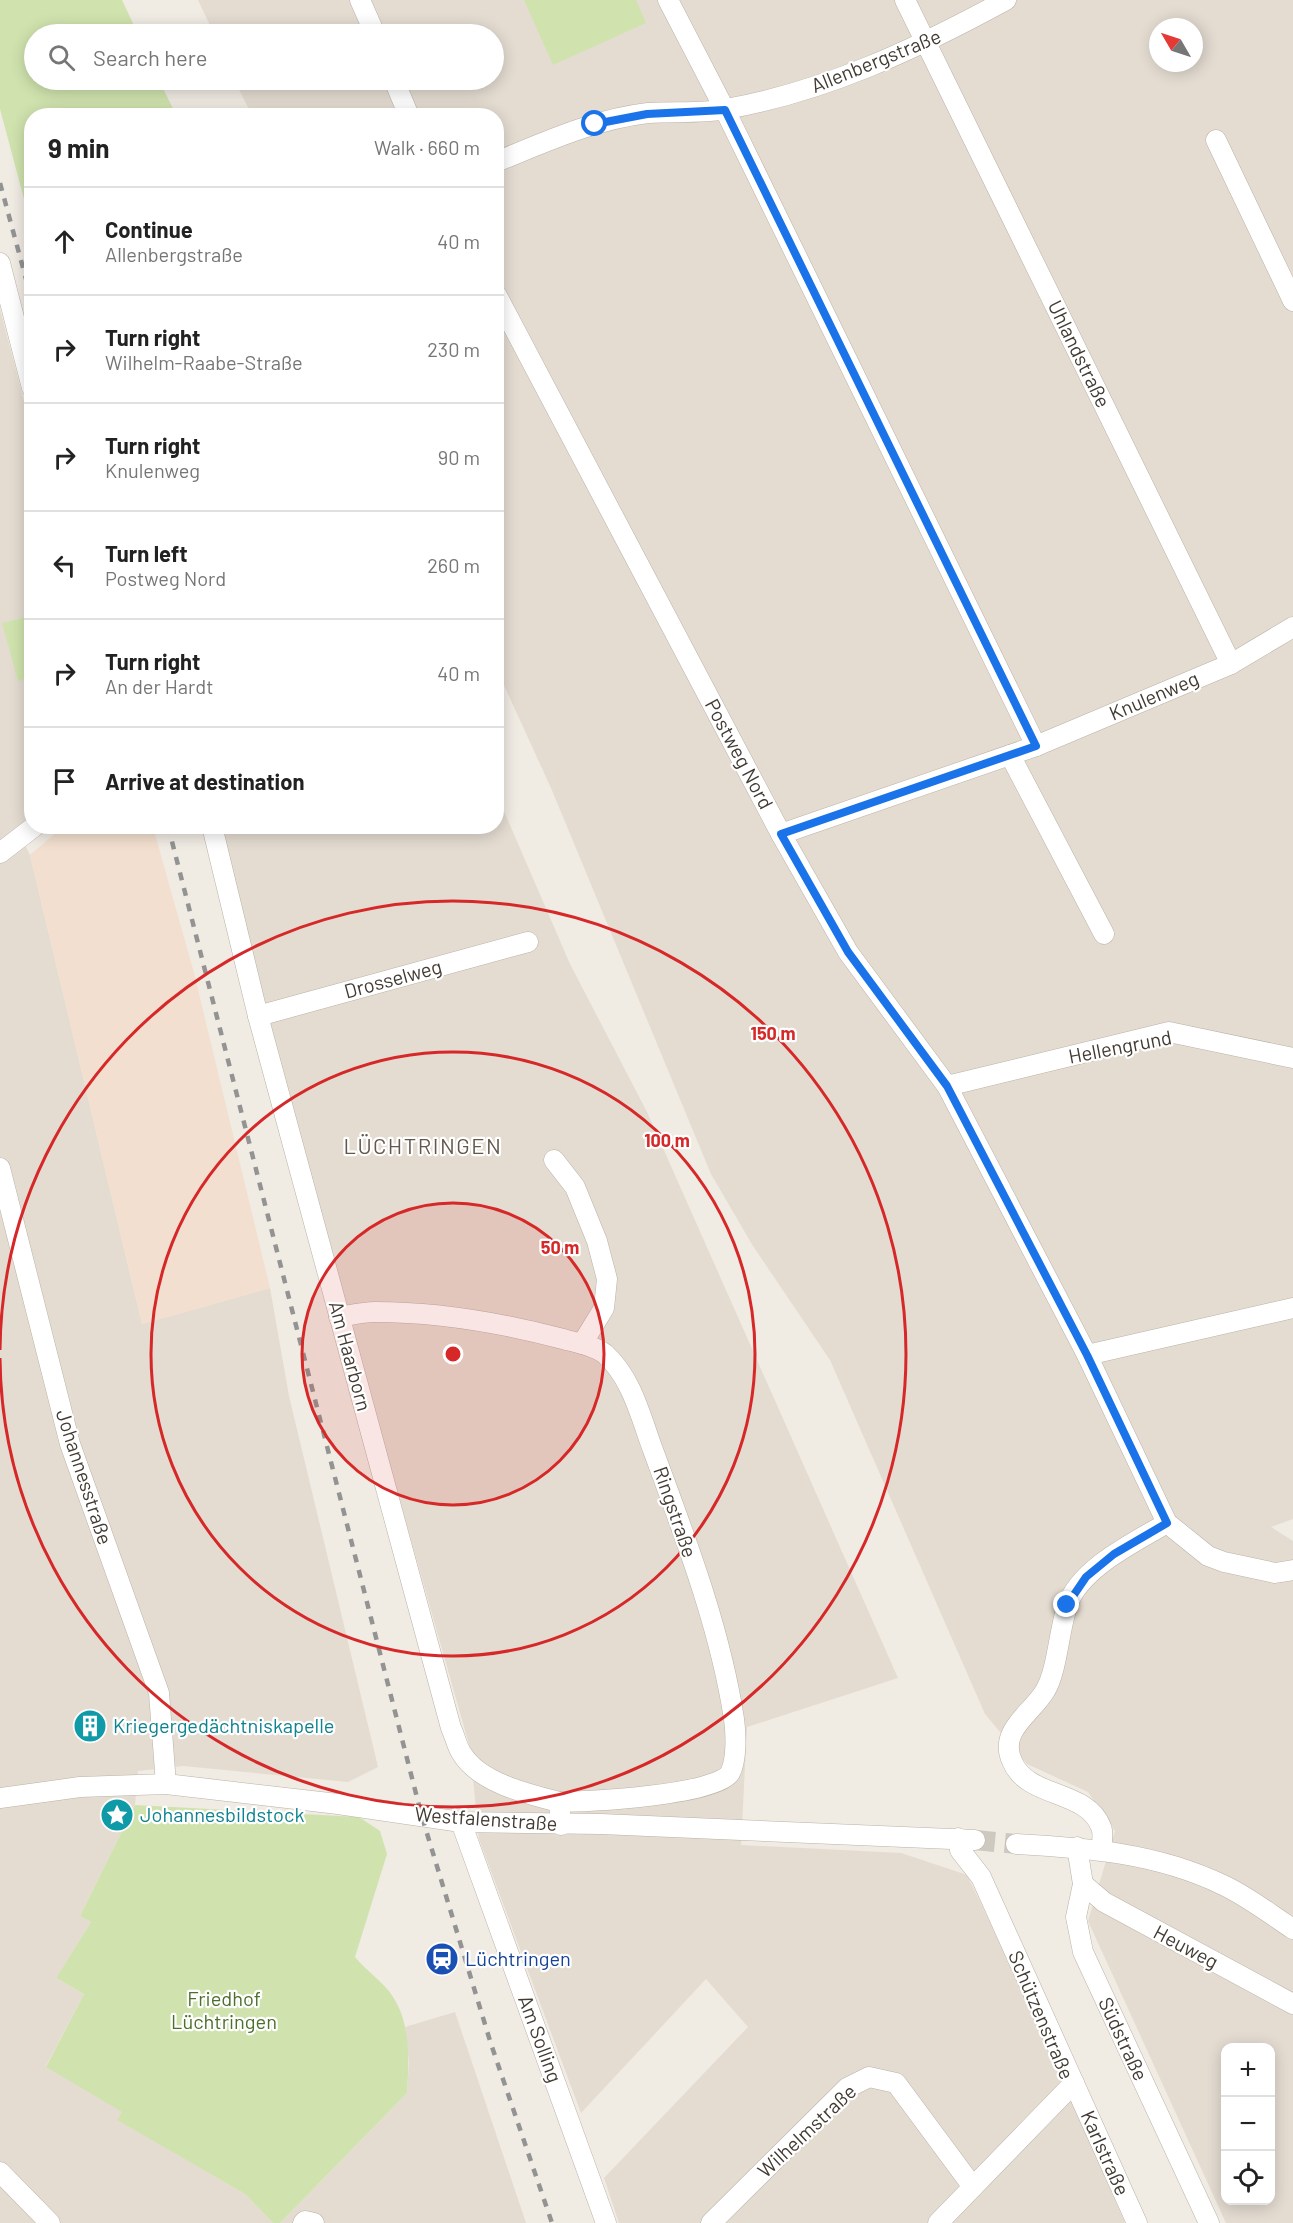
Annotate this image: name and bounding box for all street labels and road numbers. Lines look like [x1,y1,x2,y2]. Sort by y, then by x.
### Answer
street label: Allenbergstraße [807,23,944,97]
street label: Uhlandstraße [1044,296,1116,411]
street label: Knulenweg [1105,665,1202,725]
street label: Postweg Nord [701,694,779,813]
street label: Drosselweg [341,953,444,1003]
street label: Hellengrund [1066,1024,1173,1068]
street label: Am Haarborn [325,1298,377,1414]
street label: Johannesstraße [52,1406,118,1547]
street label: Ringstraße [649,1463,703,1560]
street label: Westfalenstraße [414,1801,558,1835]
street label: Heuweg [1150,1919,1223,1973]
street label: Schützenstraße [1004,1947,1080,2083]
street label: Am Solling [514,1992,568,2086]
street label: Südstraße [1094,1993,1154,2084]
street label: Wilhelmstraße [752,2079,861,2182]
street label: Karlstraße [1077,2106,1135,2199]

